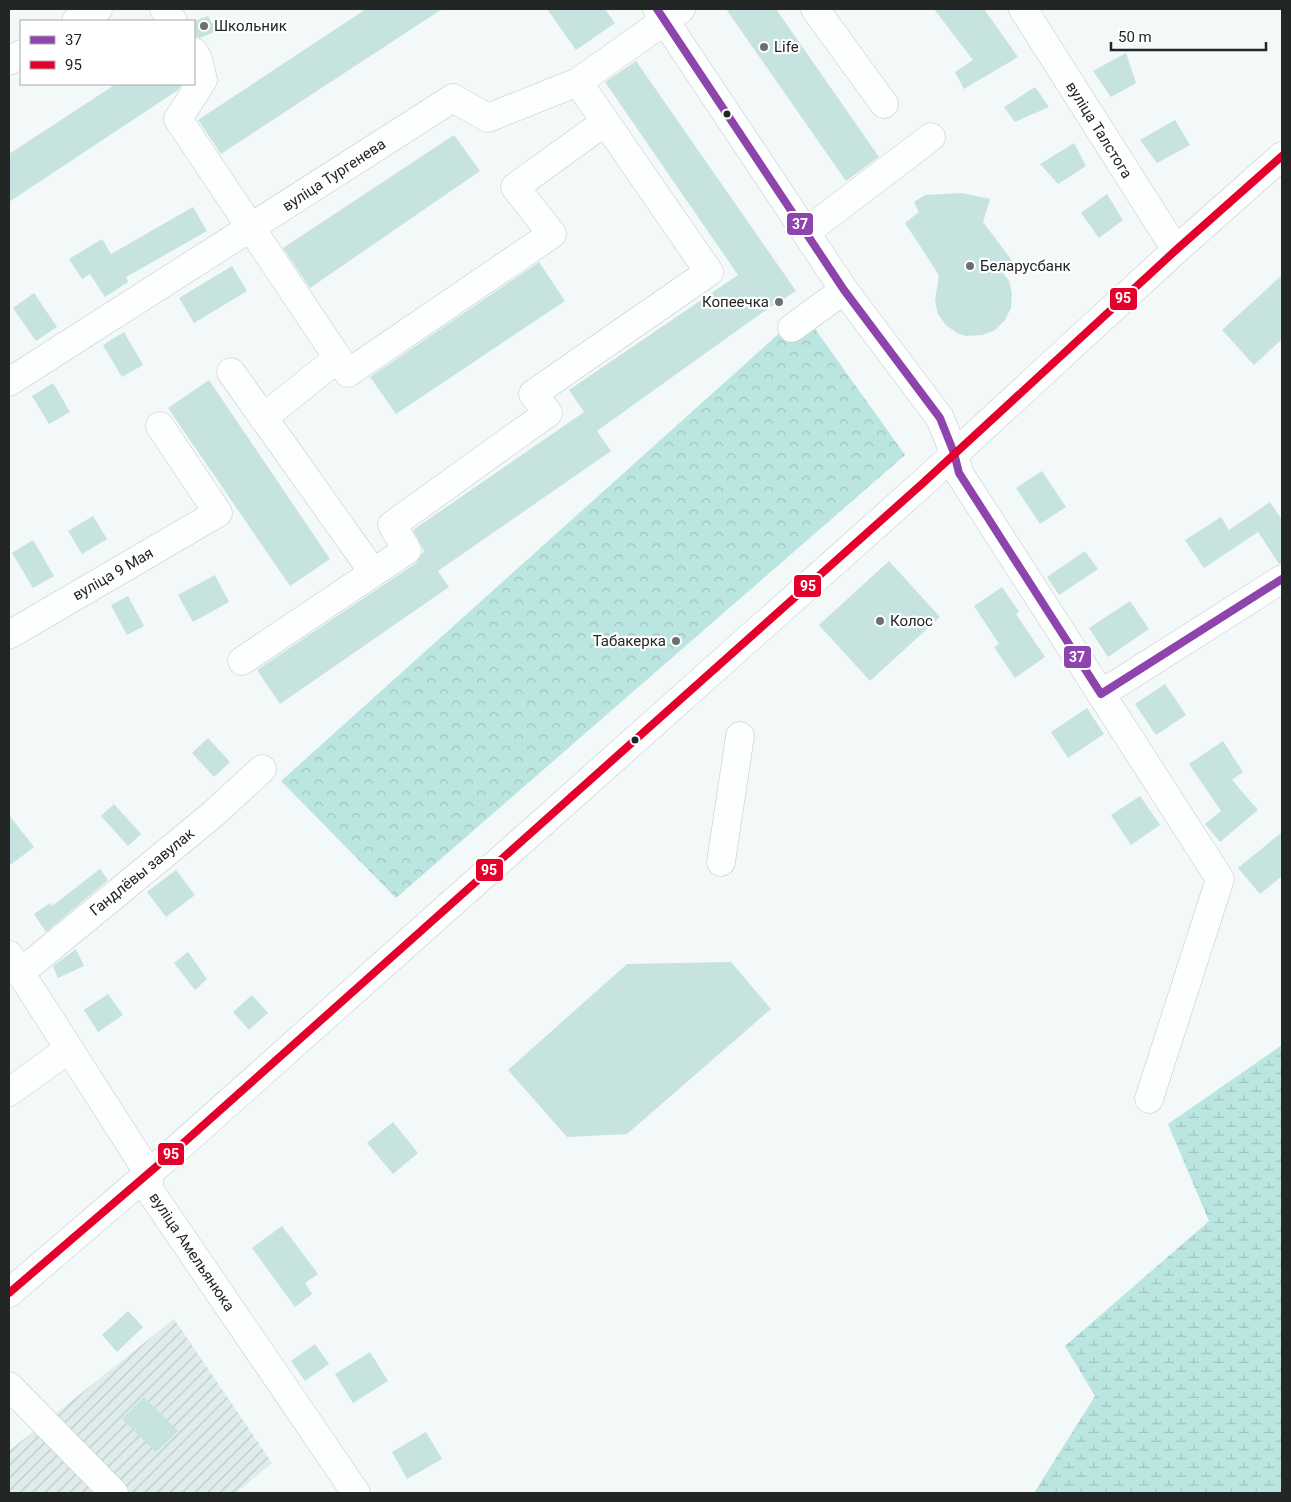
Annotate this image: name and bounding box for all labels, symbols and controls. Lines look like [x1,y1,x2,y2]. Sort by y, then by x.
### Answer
place label: Школьник [214,17,287,35]
legend [20,20,195,85]
marker: Школьник [198,20,210,32]
scale bar [1111,20,1266,52]
text: 50 m [1118,28,1152,46]
text: 37 [65,31,82,49]
place label: Life [774,38,799,56]
marker: Life [758,41,770,53]
text: 95 [65,56,82,74]
street label: вуліца Талстога [1062,78,1136,182]
unlabelled marker [722,109,732,119]
street label: вуліца Тургенева [279,135,389,215]
line badge: 37 [786,212,814,236]
text: 37 [792,216,808,232]
place label: Беларусбанк [980,257,1071,275]
marker: Беларусбанк [964,260,976,272]
line badge: 95 [1109,287,1138,311]
text: 95 [1115,290,1131,306]
place label: Копеечка [702,293,769,311]
marker: Копеечка [773,296,785,308]
street label: вуліца 9 Мая [70,544,156,604]
line badge: 95 [793,574,822,598]
text: 95 [800,578,816,594]
place label: Колос [890,612,933,630]
marker: Колос [874,615,886,627]
place label: Табакерка [593,632,666,650]
marker: Табакерка [670,635,682,647]
line badge: 37 [1063,645,1092,669]
text: 37 [1069,649,1085,665]
unlabelled marker [630,735,640,745]
street label: Гандлёвы завулак [86,824,198,920]
line badge: 95 [475,858,504,882]
text: 95 [481,862,497,878]
line badge: 95 [157,1142,185,1166]
text: 95 [163,1146,179,1162]
street label: вуліца Амельянюка [146,1189,238,1315]

